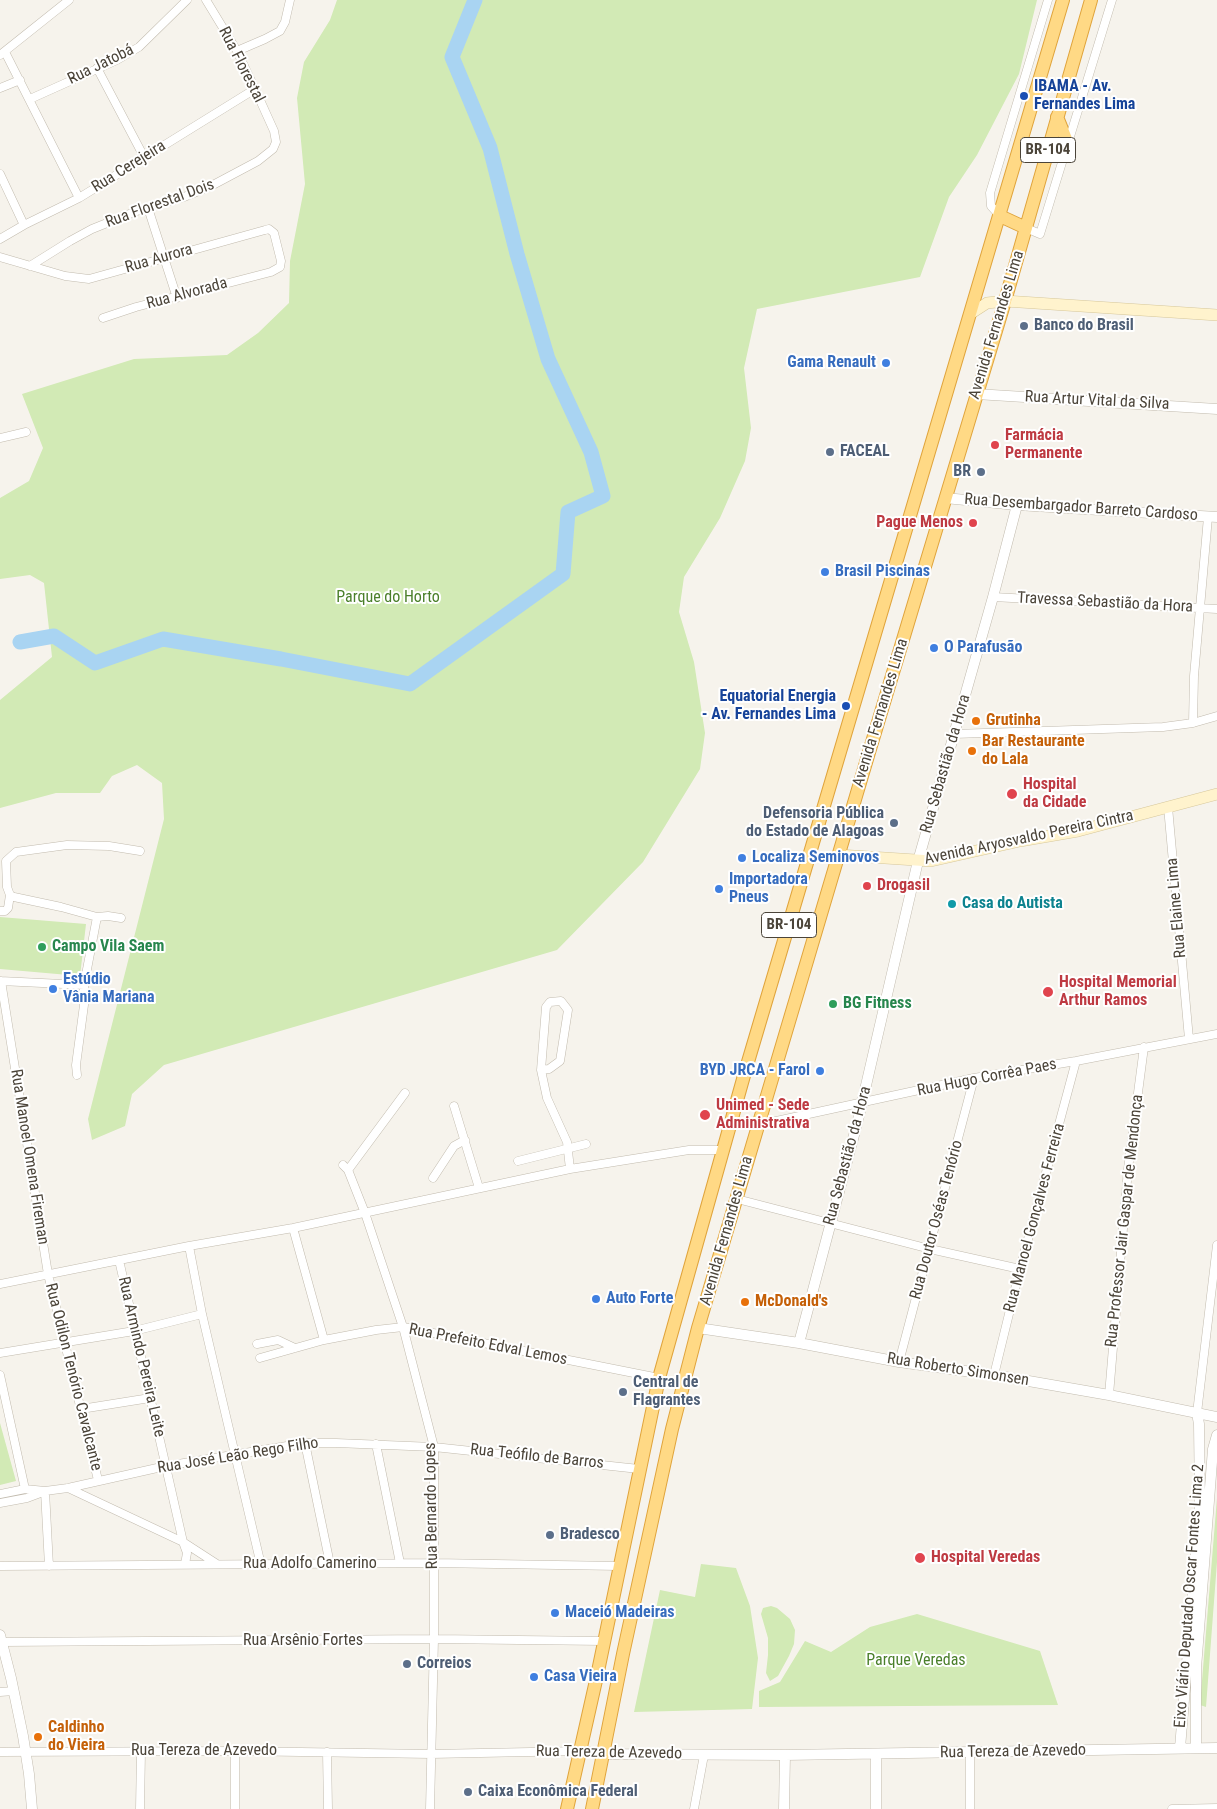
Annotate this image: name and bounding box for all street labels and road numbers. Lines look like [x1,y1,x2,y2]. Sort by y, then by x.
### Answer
street label: Rua Florestal [214,24,268,106]
street label: Rua Jatobá [65,41,137,89]
street label: Rua Cerejeira [89,137,169,197]
road number: BR-104 [1020,138,1076,162]
street label: Rua Florestal Dois [103,175,217,233]
street label: Rua Aurora [123,240,195,278]
street label: Avenida Fernandes Lima [965,248,1029,402]
street label: Rua Alvorada [144,274,230,314]
street label: Rua Artur Vital da Silva [1024,388,1170,414]
street label: Rua Desembargador Barreto Cardoso [964,490,1198,526]
street label: Travessa Sebastião da Hora [1017,589,1193,617]
street label: Avenida Fernandes Lima [849,636,913,790]
street label: Rua Sebastião da Hora [917,692,975,836]
street label: Avenida Aryosvaldo Pereira Cintra [923,806,1135,870]
street label: Rua Elaine Lima [1163,857,1191,959]
road number: BR-104 [762,912,816,938]
street label: Rua Hugo Corrêa Paes [916,1055,1058,1101]
street label: Rua Manoel Omena Fireman [6,1068,52,1246]
street label: Rua Sebastião da Hora [820,1084,876,1228]
street label: Rua Professor Jair Gaspar de Mendonça [1102,1094,1148,1348]
street label: Rua Manoel Gonçalves Ferreira [1000,1121,1070,1315]
street label: Rua Doutor Oséas Tenório [906,1138,968,1302]
street label: Avenida Fernandes Lima [697,1154,757,1308]
street label: Rua Armindo Pereira Leite [113,1275,169,1439]
street label: Rua Odilon Tenório Cavalcante [40,1281,106,1473]
street label: Rua Prefeito Edval Lemos [407,1320,569,1370]
street label: Rua Roberto Simonsen [886,1349,1030,1391]
street label: Rua José Leão Rego Filho [156,1434,320,1478]
street label: Rua Teófilo de Barros [469,1440,605,1474]
street label: Rua Bernardo Lopes [421,1442,443,1570]
street label: Eixo Viário Deputado Oscar Fontes Lima 2 [1171,1463,1209,1729]
street label: Rua Adolfo Camerino [243,1554,377,1574]
street label: Rua Arsênio Fortes [243,1631,363,1651]
street label: Rua Tereza de Azevedo [131,1741,277,1761]
street label: Rua Tereza de Azevedo [940,1741,1086,1763]
street label: Rua Tereza de Azevedo [536,1742,682,1764]

